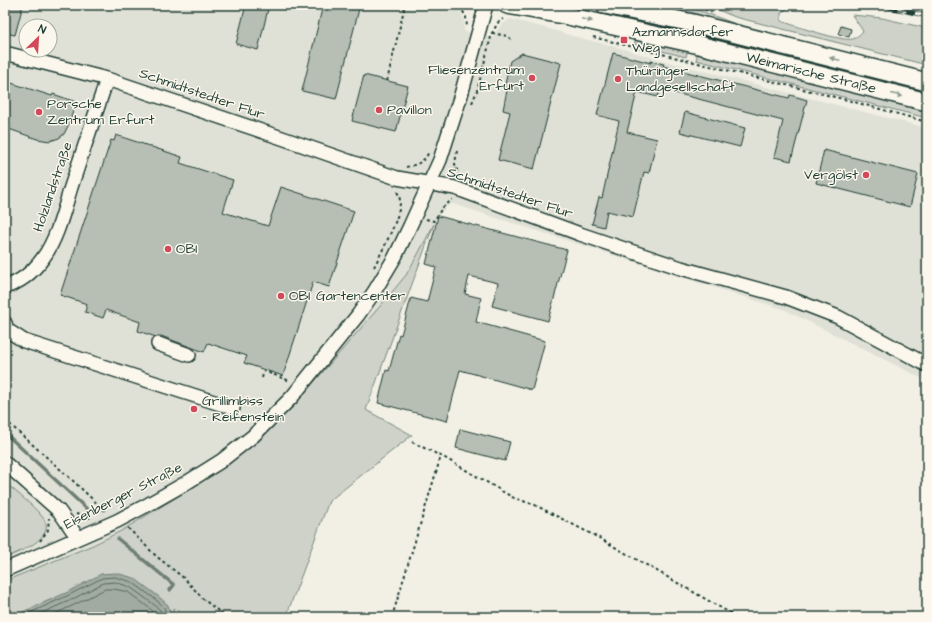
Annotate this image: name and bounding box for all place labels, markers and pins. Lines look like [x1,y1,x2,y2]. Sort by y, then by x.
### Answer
place label: Azmannsdorfer Weg [632,22,734,58]
marker: Azmannsdorfer Weg [619,35,629,45]
place label: Fliesenzentrum Erfurt [428,60,524,96]
place label: Thüringer Landgesellschaft [626,61,735,97]
marker: Fliesenzentrum Erfurt [527,73,537,83]
marker: Thüringer Landgesellschaft [613,74,623,84]
place label: Porsche Zentrum Erfurt [47,94,155,130]
place label: Pavillon [387,100,432,120]
marker: Pavillon [374,105,384,115]
marker: Porsche Zentrum Erfurt [34,107,44,117]
place label: Vergölst [804,165,858,185]
marker: Vergölst [861,170,871,180]
place label: OBI [176,239,197,259]
marker: OBI [163,244,173,254]
place label: OBI Gartencenter [289,286,406,306]
marker: OBI Gartencenter [276,291,286,301]
place label: Grillimbiss - Reifenstein [202,391,284,427]
marker: Grillimbiss - Reifenstein [189,404,199,414]

